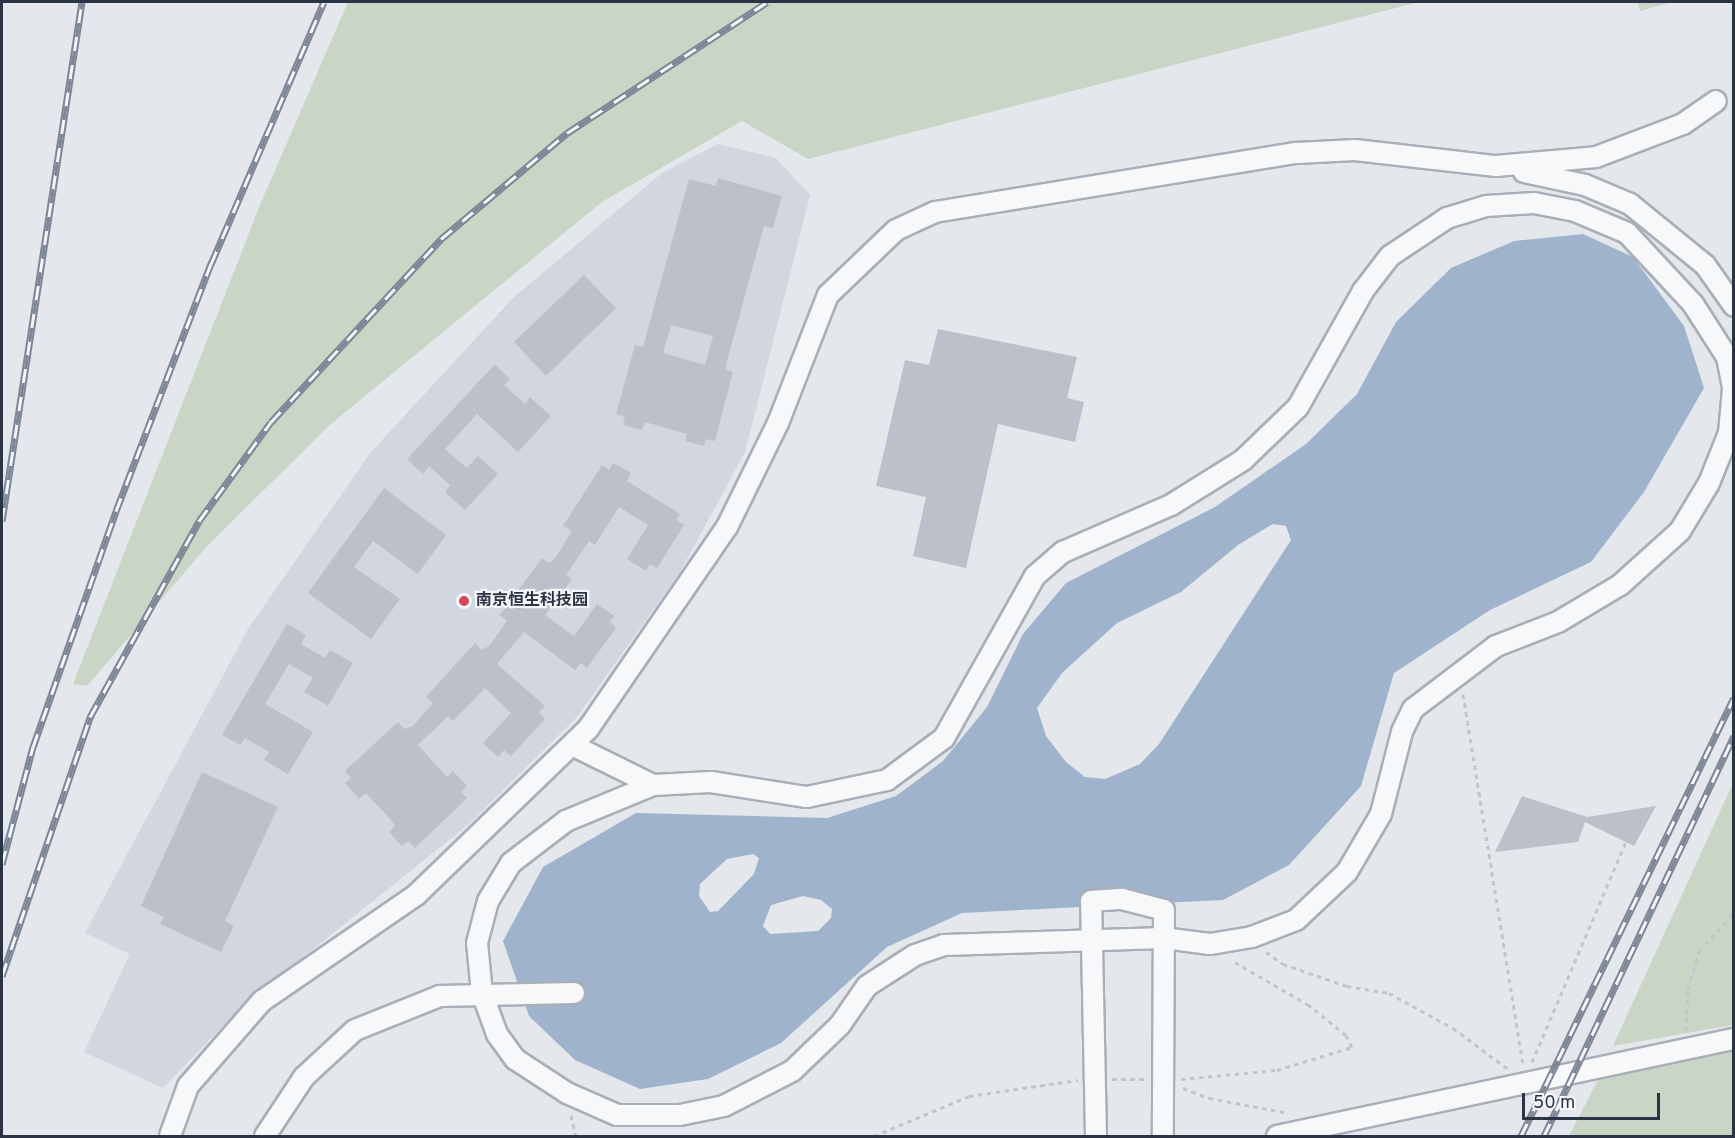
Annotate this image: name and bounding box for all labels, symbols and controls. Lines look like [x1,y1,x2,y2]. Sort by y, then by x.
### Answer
place label: 南京恒生科技园 [476,591,588,611]
marker: 南京恒生科技园 [457,594,471,608]
scale bar [1525,1081,1663,1119]
text: 50 m [1533,1092,1575,1115]

